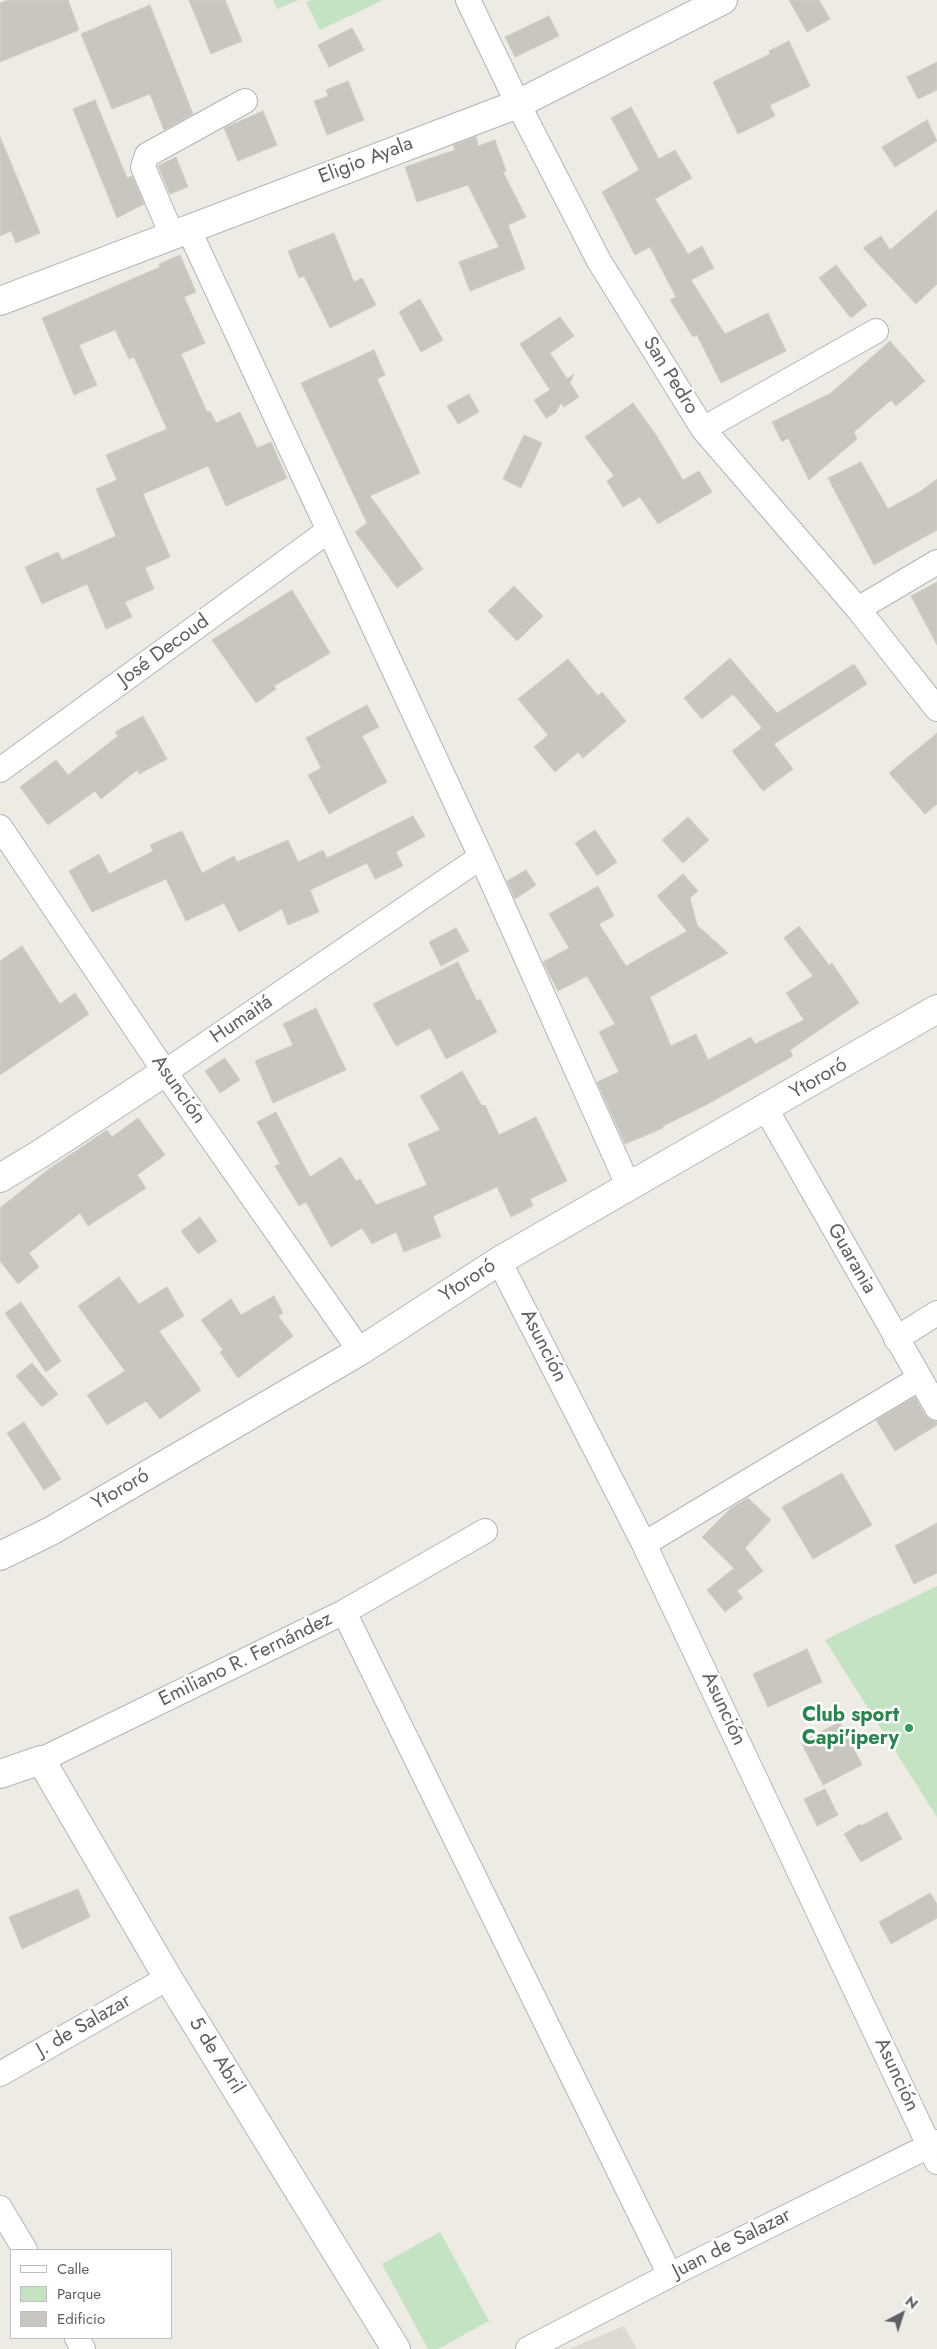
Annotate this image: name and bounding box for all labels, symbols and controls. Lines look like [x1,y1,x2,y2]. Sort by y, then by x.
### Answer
street label: Eligio Ayala [315,132,417,190]
street label: San Pedro [637,333,703,419]
street label: José Decoud [114,610,214,692]
street label: Humaitá [206,991,278,1049]
street label: Asunción [146,1051,210,1129]
street label: Ytororó [786,1053,852,1105]
street label: Guarania [821,1219,881,1299]
street label: Ytororó [436,1254,500,1308]
street label: Asunción [515,1306,571,1386]
street label: Ytororó [88,1464,154,1516]
street label: Emiliano R. Fernández [155,1608,337,1712]
street label: Asunción [696,1668,750,1750]
place label: Club sport Capi'ipery [802,1704,899,1751]
marker: Club sport Capi'ipery [903,1722,915,1734]
street label: J. de Salazar [33,1989,135,2063]
street label: 5 de Abril [183,2013,249,2099]
street label: Asunción [869,2034,923,2116]
street label: Juan de Salazar [669,2204,795,2284]
legend [10,2249,172,2339]
text: Calle [57,2258,89,2280]
text: Parque [57,2283,101,2305]
north arrow [877,2289,927,2339]
text: N [901,2291,922,2314]
text: Edificio [57,2308,105,2330]

